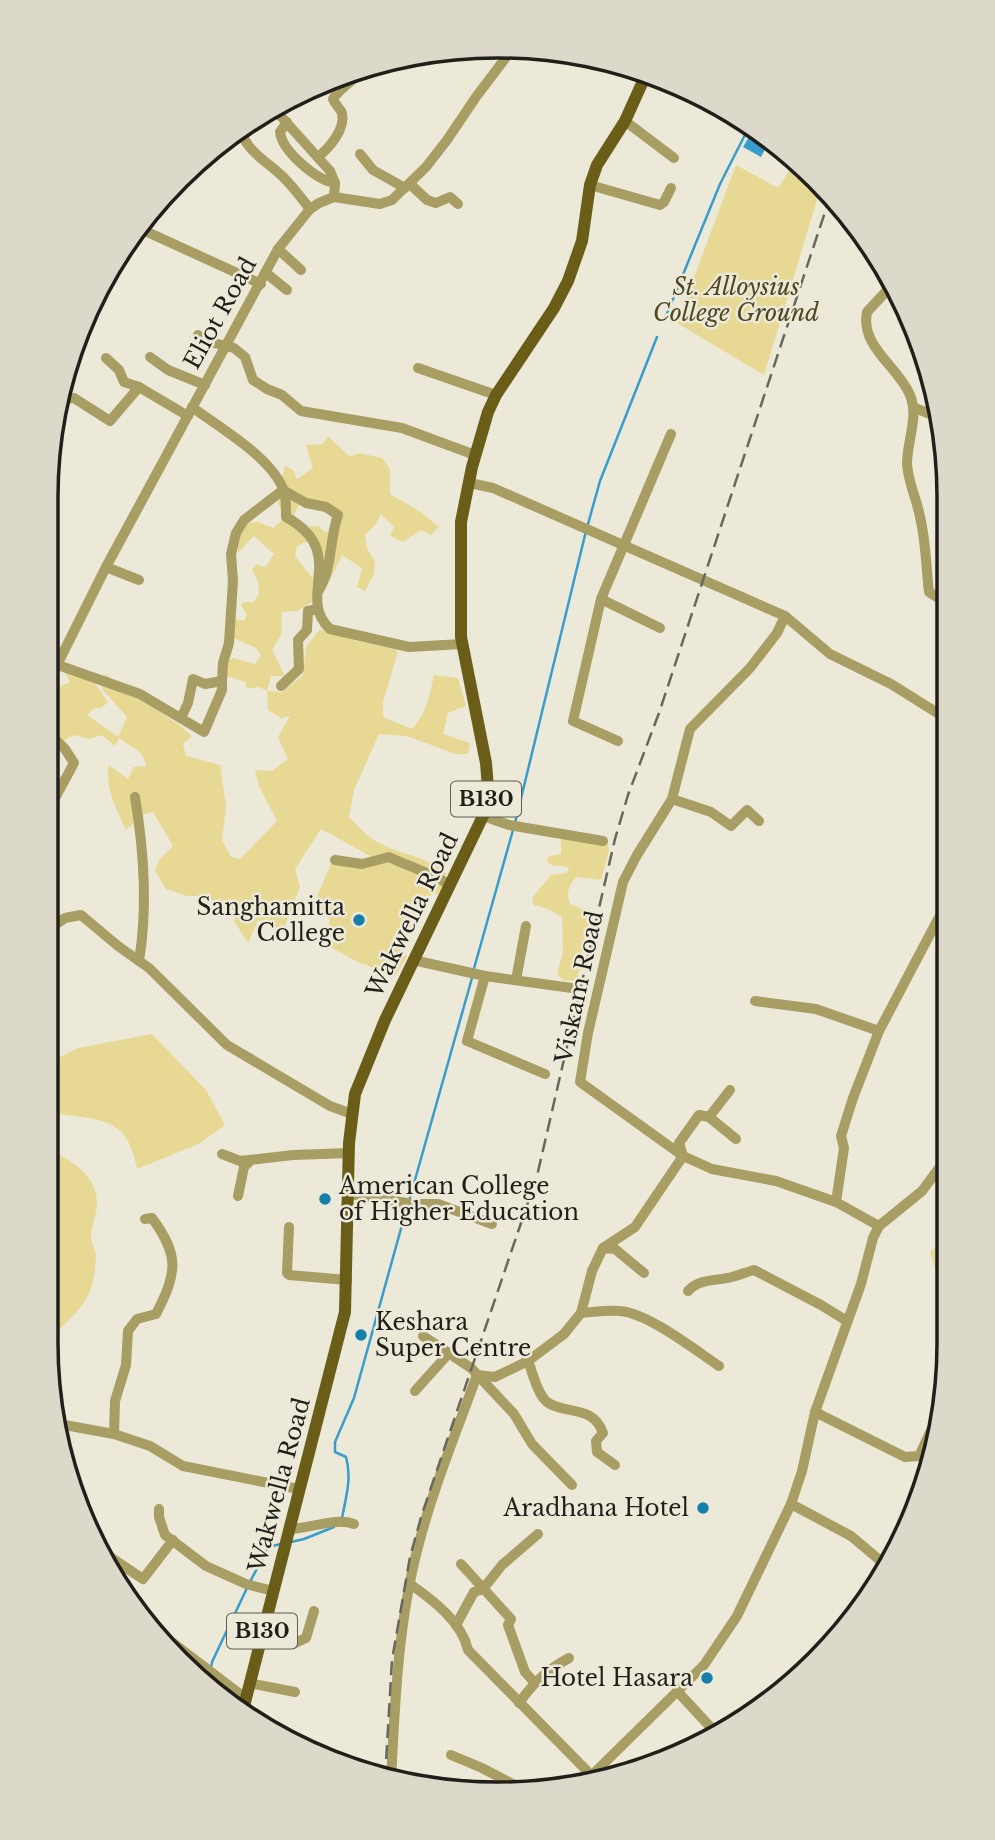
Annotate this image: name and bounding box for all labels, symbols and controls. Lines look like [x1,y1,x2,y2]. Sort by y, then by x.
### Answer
street label: Eliot Road [178,252,262,374]
park label: St. Alloysius College Ground [653,273,819,327]
road number: B130 [451,782,521,816]
street label: Wakwella Road [360,828,464,1003]
place label: Sanghamitta College [197,893,345,947]
street label: Viskam Road [549,908,609,1067]
marker: Sanghamitta College [351,912,367,928]
place label: American College of Higher Education [338,1172,579,1226]
marker: American College of Higher Education [317,1191,333,1207]
place label: Keshara Super Centre [375,1308,531,1362]
marker: Keshara Super Centre [353,1327,369,1343]
street label: Wakwella Road [242,1395,316,1576]
place label: Aradhana Hotel [502,1494,689,1522]
marker: Aradhana Hotel [695,1500,711,1516]
road number: B130 [227,1614,297,1648]
place label: Hotel Hasara [540,1664,693,1692]
marker: Hotel Hasara [699,1670,715,1686]

